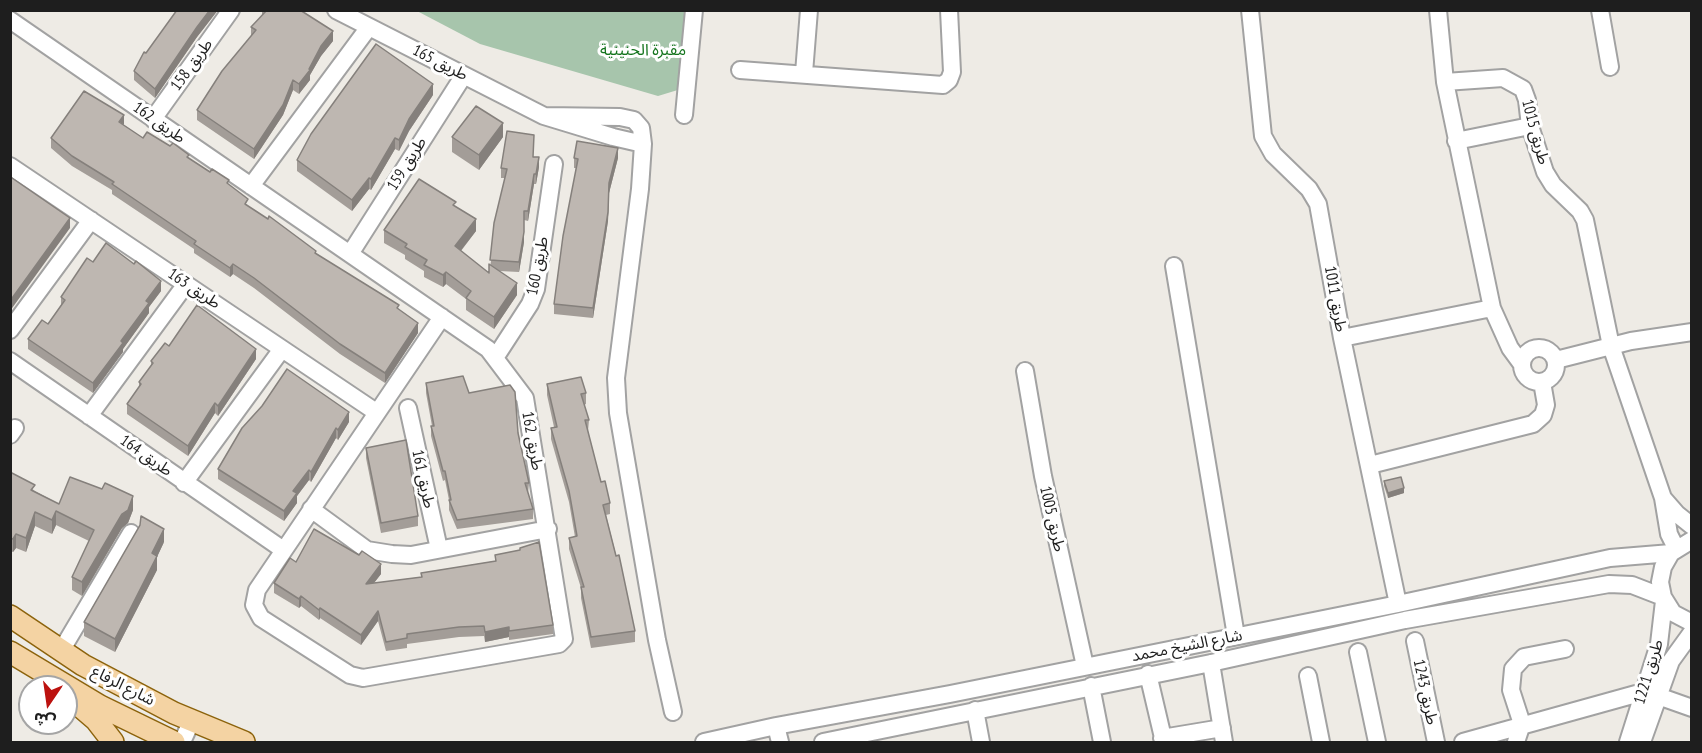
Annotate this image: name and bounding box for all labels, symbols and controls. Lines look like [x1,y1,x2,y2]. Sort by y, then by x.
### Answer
street label: طريق 158 [167,35,217,95]
park label: مقبرة الحنينية [600,40,686,60]
street label: طريق 165 [409,41,471,85]
street label: طريق 1015 [1517,97,1553,167]
street label: طريق 162 [129,98,189,148]
street label: طريق 159 [383,134,431,194]
street label: طريق 160 [523,235,553,297]
street label: طريق 163 [164,264,224,314]
street label: طريق 1011 [1320,265,1350,333]
street label: طريق 162 [517,410,547,472]
street label: طريق 164 [116,431,176,481]
street label: طريق 161 [407,448,439,510]
street label: طريق 1005 [1035,484,1069,554]
street label: شارع الشيخ محمد [1130,626,1244,666]
street label: طريق 1221 [1630,637,1668,707]
street label: طريق 1243 [1409,657,1441,727]
street label: شارع الرفاع [88,662,158,710]
north arrow [18,675,78,735]
text: ش [31,708,57,733]

